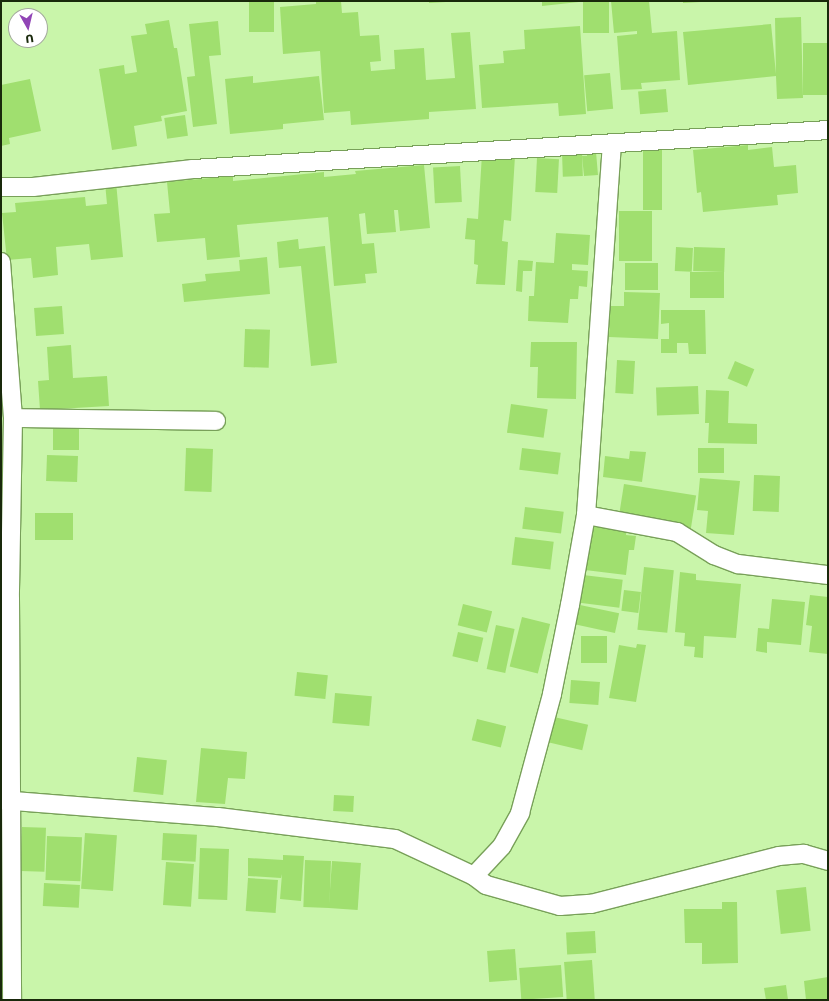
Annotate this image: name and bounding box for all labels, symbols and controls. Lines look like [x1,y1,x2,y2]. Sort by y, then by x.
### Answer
north arrow [8,8,48,48]
text: U [25,32,34,46]

